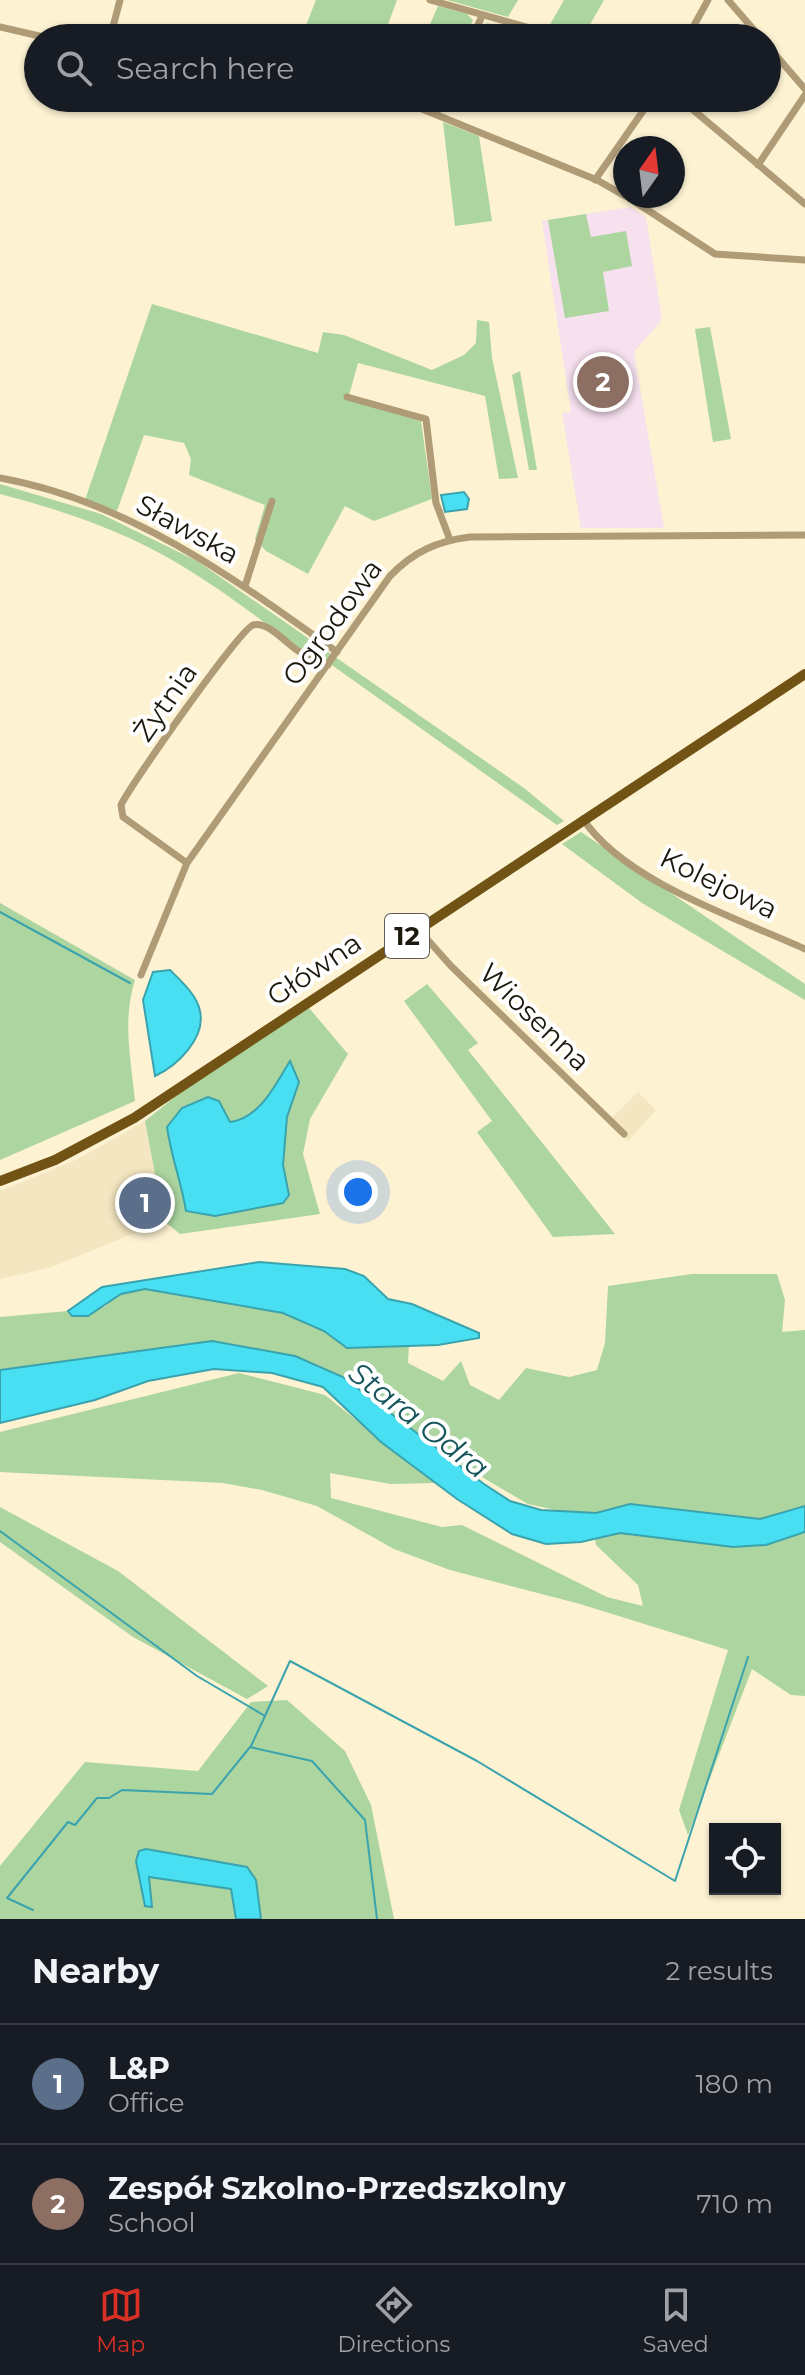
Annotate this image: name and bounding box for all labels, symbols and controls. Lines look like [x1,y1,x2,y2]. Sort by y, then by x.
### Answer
search box [24,24,781,112]
icon: search [52,46,96,90]
text: Search here [116,50,294,87]
north arrow [613,136,685,208]
pin: 2 [577,352,629,412]
street label: Sławska [131,487,245,571]
street label: Ogrodowa [275,552,389,692]
street label: Żytnia [126,656,204,748]
street label: Kolejowa [655,840,783,926]
road number: 12 [385,914,429,958]
street label: Główna [260,925,368,1013]
street label: Wiosenna [473,956,597,1078]
your location [338,1172,378,1212]
pin: 1 [119,1173,171,1233]
water label: Stara Odra [342,1354,496,1486]
map controls [709,1823,781,1895]
button: locate [709,1823,781,1895]
text: Nearby [32,1950,159,1992]
text: 2 results [665,1955,773,1987]
text: L&P [108,2050,170,2087]
text: 1 [53,2068,63,2100]
text: 180 m [695,2068,773,2100]
text: Office [108,2087,185,2119]
text: Zespół Szkolno-Przedszkolny [108,2170,566,2207]
text: 2 [50,2188,66,2220]
text: 710 m [696,2188,773,2220]
text: School [108,2207,196,2239]
tab: Map [96,2283,145,2358]
tab: Directions [338,2283,450,2358]
tab: Saved [643,2283,709,2358]

